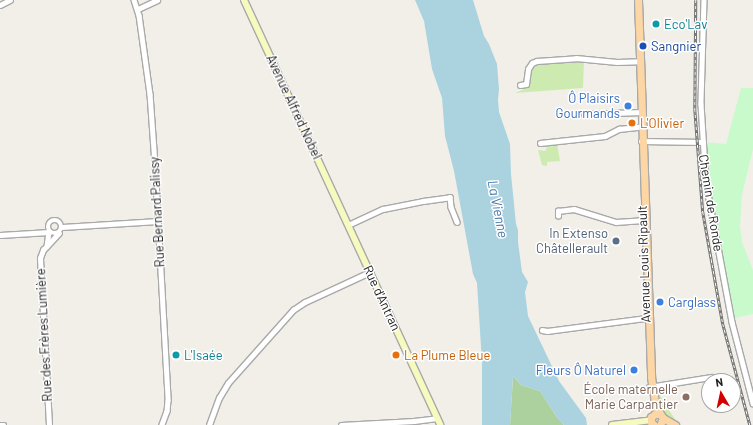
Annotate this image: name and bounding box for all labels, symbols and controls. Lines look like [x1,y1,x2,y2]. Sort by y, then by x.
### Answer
place label: Eco'Lav [664,16,707,32]
marker: Eco'Lav [651,19,661,29]
place label: Sangnier [651,38,701,54]
marker: Sangnier [638,41,648,51]
street label: Avenue Alfred Nobel [263,52,325,162]
place label: Ô Plaisirs Gourmands [556,91,620,122]
marker: Ô Plaisirs Gourmands [623,101,633,111]
place label: L'Olivier [640,115,684,131]
marker: L'Olivier [627,118,637,128]
street label: Chemin de Ronde [696,153,726,253]
street label: Rue Bernard Palissy [146,156,168,268]
water label: La Vienne [484,179,512,239]
street label: Avenue Louis Ripault [634,205,654,323]
place label: In Extenso Châtellerault [536,226,608,257]
marker: In Extenso Châtellerault [611,236,621,246]
street label: Rue d'Antran [360,263,404,333]
street label: Rue des Frères Lumière [33,268,55,402]
place label: Carglass [668,294,716,310]
marker: Carglass [655,297,665,307]
place label: L'Isaée [184,347,223,363]
place label: La Plume Bleue [404,347,490,363]
marker: L'Isaée [171,350,181,360]
marker: La Plume Bleue [391,350,401,360]
place label: Fleurs Ô Naturel [536,362,626,378]
marker: Fleurs Ô Naturel [629,365,639,375]
north arrow [701,373,741,413]
text: N [715,375,724,389]
place label: École maternelle Marie Carpantier [584,382,678,413]
marker: École maternelle Marie Carpantier [681,392,691,402]

